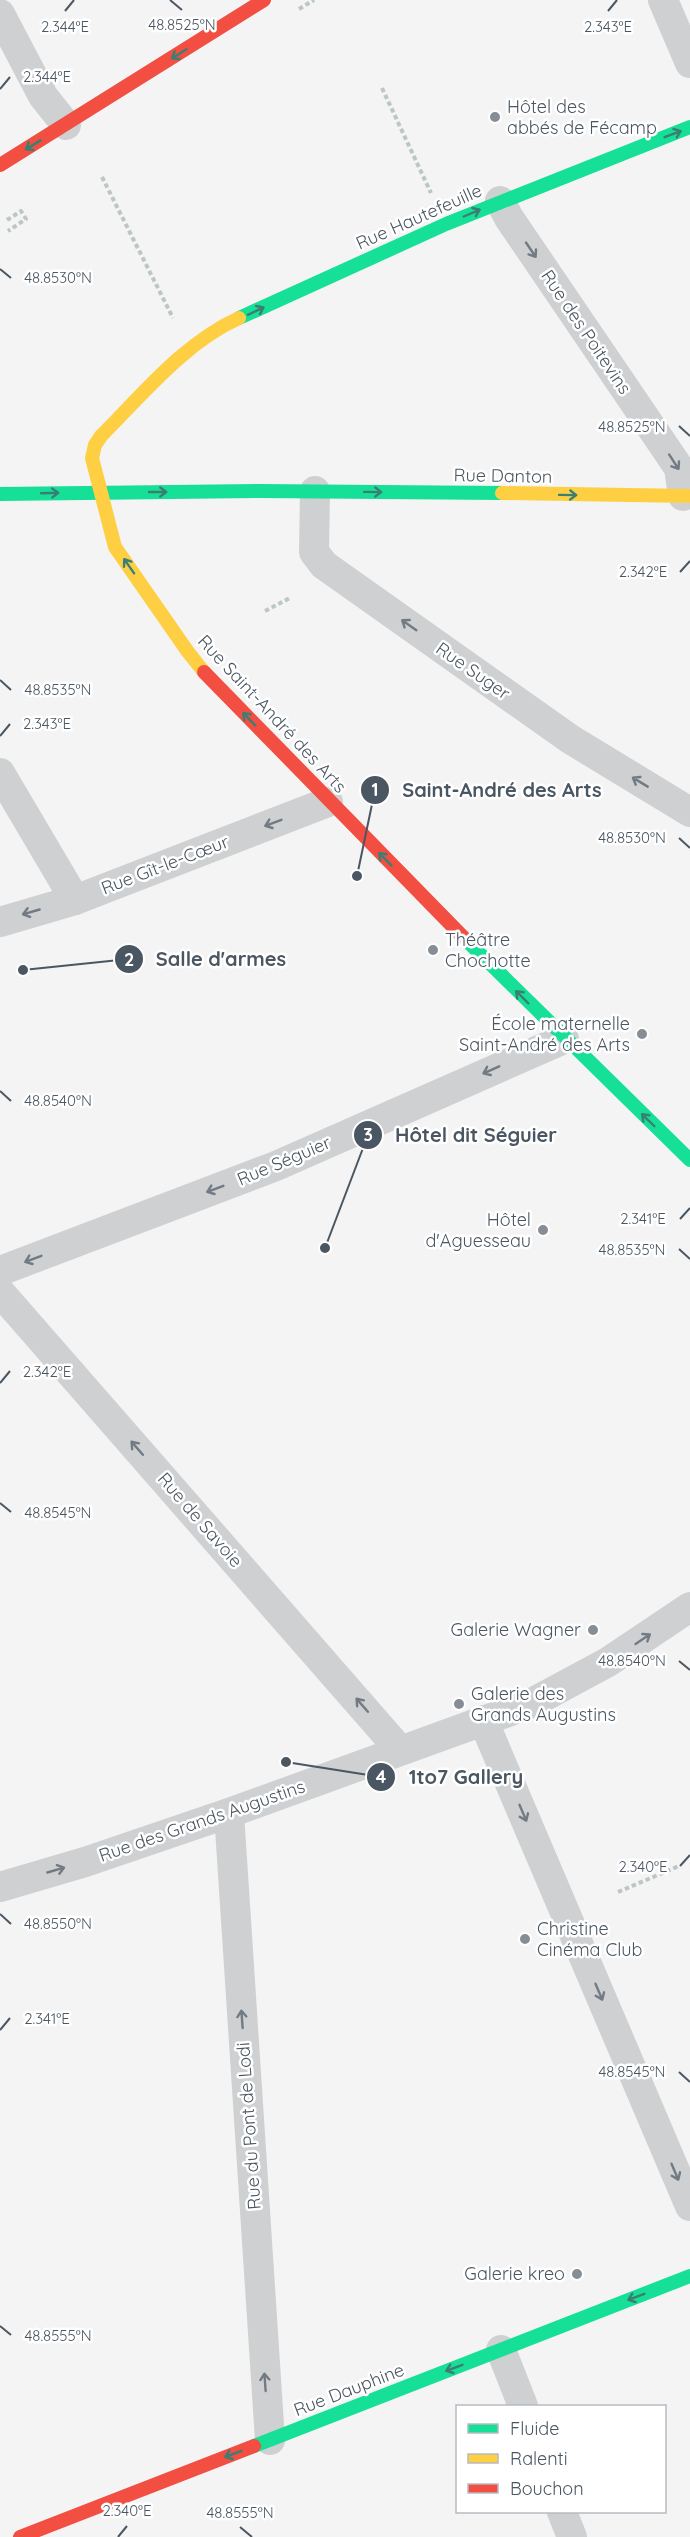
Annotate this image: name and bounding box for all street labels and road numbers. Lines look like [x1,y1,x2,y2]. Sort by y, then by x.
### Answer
street label: Rue Hautefeuille [352,178,485,255]
street label: Rue des Poitevins [536,265,637,398]
street label: Rue Danton [453,463,553,488]
street label: Rue Saint-André des Arts [193,630,352,798]
street label: Rue Suger [432,637,515,705]
street label: Rue Gît-le-Cœur [98,830,232,899]
street label: Rue Séguier [233,1130,334,1191]
street label: Rue de Savoie [153,1467,248,1572]
street label: Rue des Grands Augustins [96,1774,308,1867]
street label: Rue du Pont de Lodi [231,2042,266,2210]
street label: Rue Dauphine [290,2358,407,2421]

